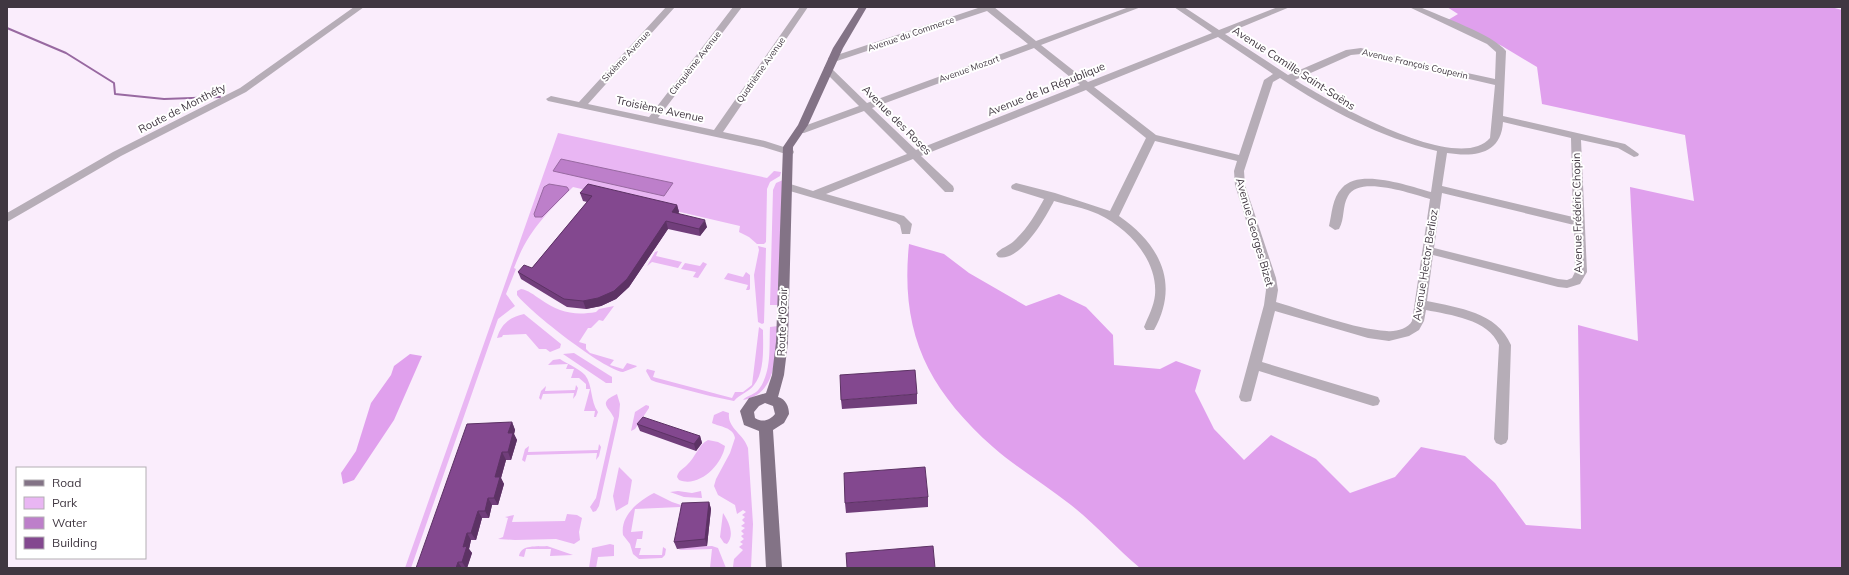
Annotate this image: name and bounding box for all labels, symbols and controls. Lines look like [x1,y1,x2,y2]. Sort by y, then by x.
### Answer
street label: Avenue du Commerce [866,14,956,54]
street label: Avenue Camille Saint-Saëns [1230,23,1358,113]
street label: Sixième Avenue [599,28,652,84]
street label: Cinquième Avenue [666,29,723,97]
street label: Quatrième Avenue [734,35,787,105]
street label: Avenue François Couperin [1361,46,1469,81]
street label: Avenue Mozart [937,53,1000,85]
street label: Avenue de la République [985,59,1107,119]
street label: Route de Monthéty [136,80,228,136]
street label: Avenue des Roses [859,82,935,158]
street label: Troisième Avenue [615,93,705,125]
street label: Avenue Frédéric Chopin [1569,153,1585,273]
street label: Avenue Georges Bizet [1233,176,1277,288]
street label: Avenue Hector Berlioz [1409,208,1441,322]
street label: Route d'Ozoir [774,287,790,357]
legend [16,467,146,559]
text: Road [52,475,81,490]
text: Park [52,495,78,510]
text: Water [52,515,88,530]
text: Building [52,535,97,550]

